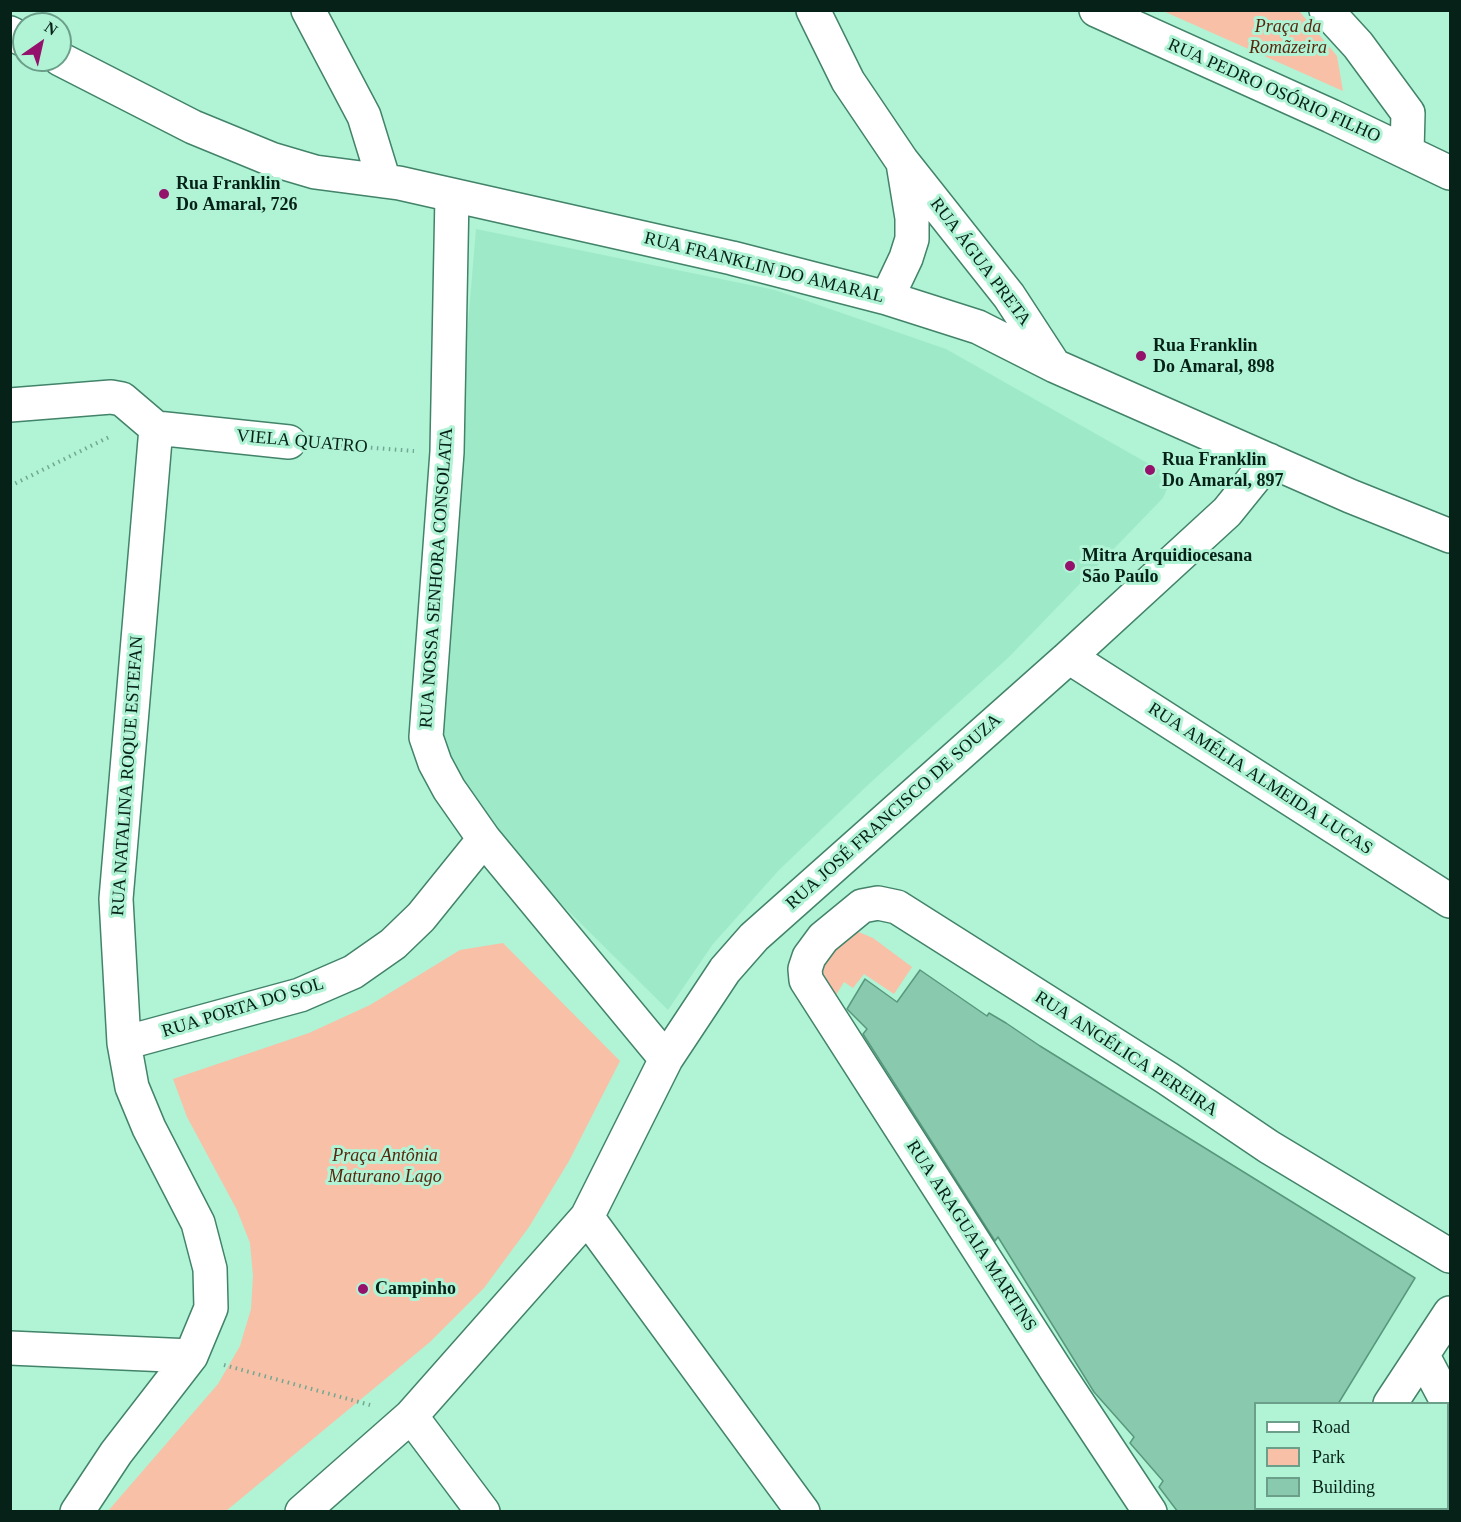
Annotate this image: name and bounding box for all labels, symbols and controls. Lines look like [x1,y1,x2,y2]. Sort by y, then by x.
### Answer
north arrow [12,12,72,72]
park label: Praça da Romãzeira [1249,16,1327,58]
text: N [42,18,61,39]
street label: RUA PEDRO OSÓRIO FILHO [1164,34,1384,148]
place label: Rua Franklin Do Amaral, 726 [176,173,297,216]
marker: Rua Franklin Do Amaral, 726 [157,187,171,201]
street label: RUA ÁGUA PRETA [925,194,1035,330]
street label: RUA FRANKLIN DO AMARAL [642,228,886,308]
place label: Rua Franklin Do Amaral, 898 [1153,335,1274,378]
marker: Rua Franklin Do Amaral, 898 [1134,349,1148,363]
street label: VIELA QUATRO [236,426,368,458]
street label: RUA NOSSA SENHORA CONSOLATA [416,427,458,729]
place label: Rua Franklin Do Amaral, 897 [1162,449,1283,492]
marker: Rua Franklin Do Amaral, 897 [1143,463,1157,477]
place label: Mitra Arquidiocesana São Paulo [1082,545,1252,588]
marker: Mitra Arquidiocesana São Paulo [1063,559,1077,573]
street label: RUA NATALINA ROQUE ESTEFAN [107,635,149,917]
street label: RUA AMÉLIA ALMEIDA LUCAS [1144,698,1376,860]
street label: RUA JOSÉ FRANCISCO DE SOUZA [782,710,1006,914]
street label: RUA PORTA DO SOL [160,973,326,1043]
street label: RUA ANGÉLICA PEREIRA [1030,987,1222,1121]
street label: RUA ARAGUAIA MARTINS [901,1137,1041,1335]
park label: Praça Antônia Maturano Lago [328,1145,442,1188]
place label: Campinho [375,1278,456,1300]
marker: Campinho [356,1282,370,1296]
legend [1254,1402,1449,1510]
text: Road [1312,1417,1350,1437]
text: Park [1312,1447,1345,1467]
text: Building [1312,1477,1375,1497]

